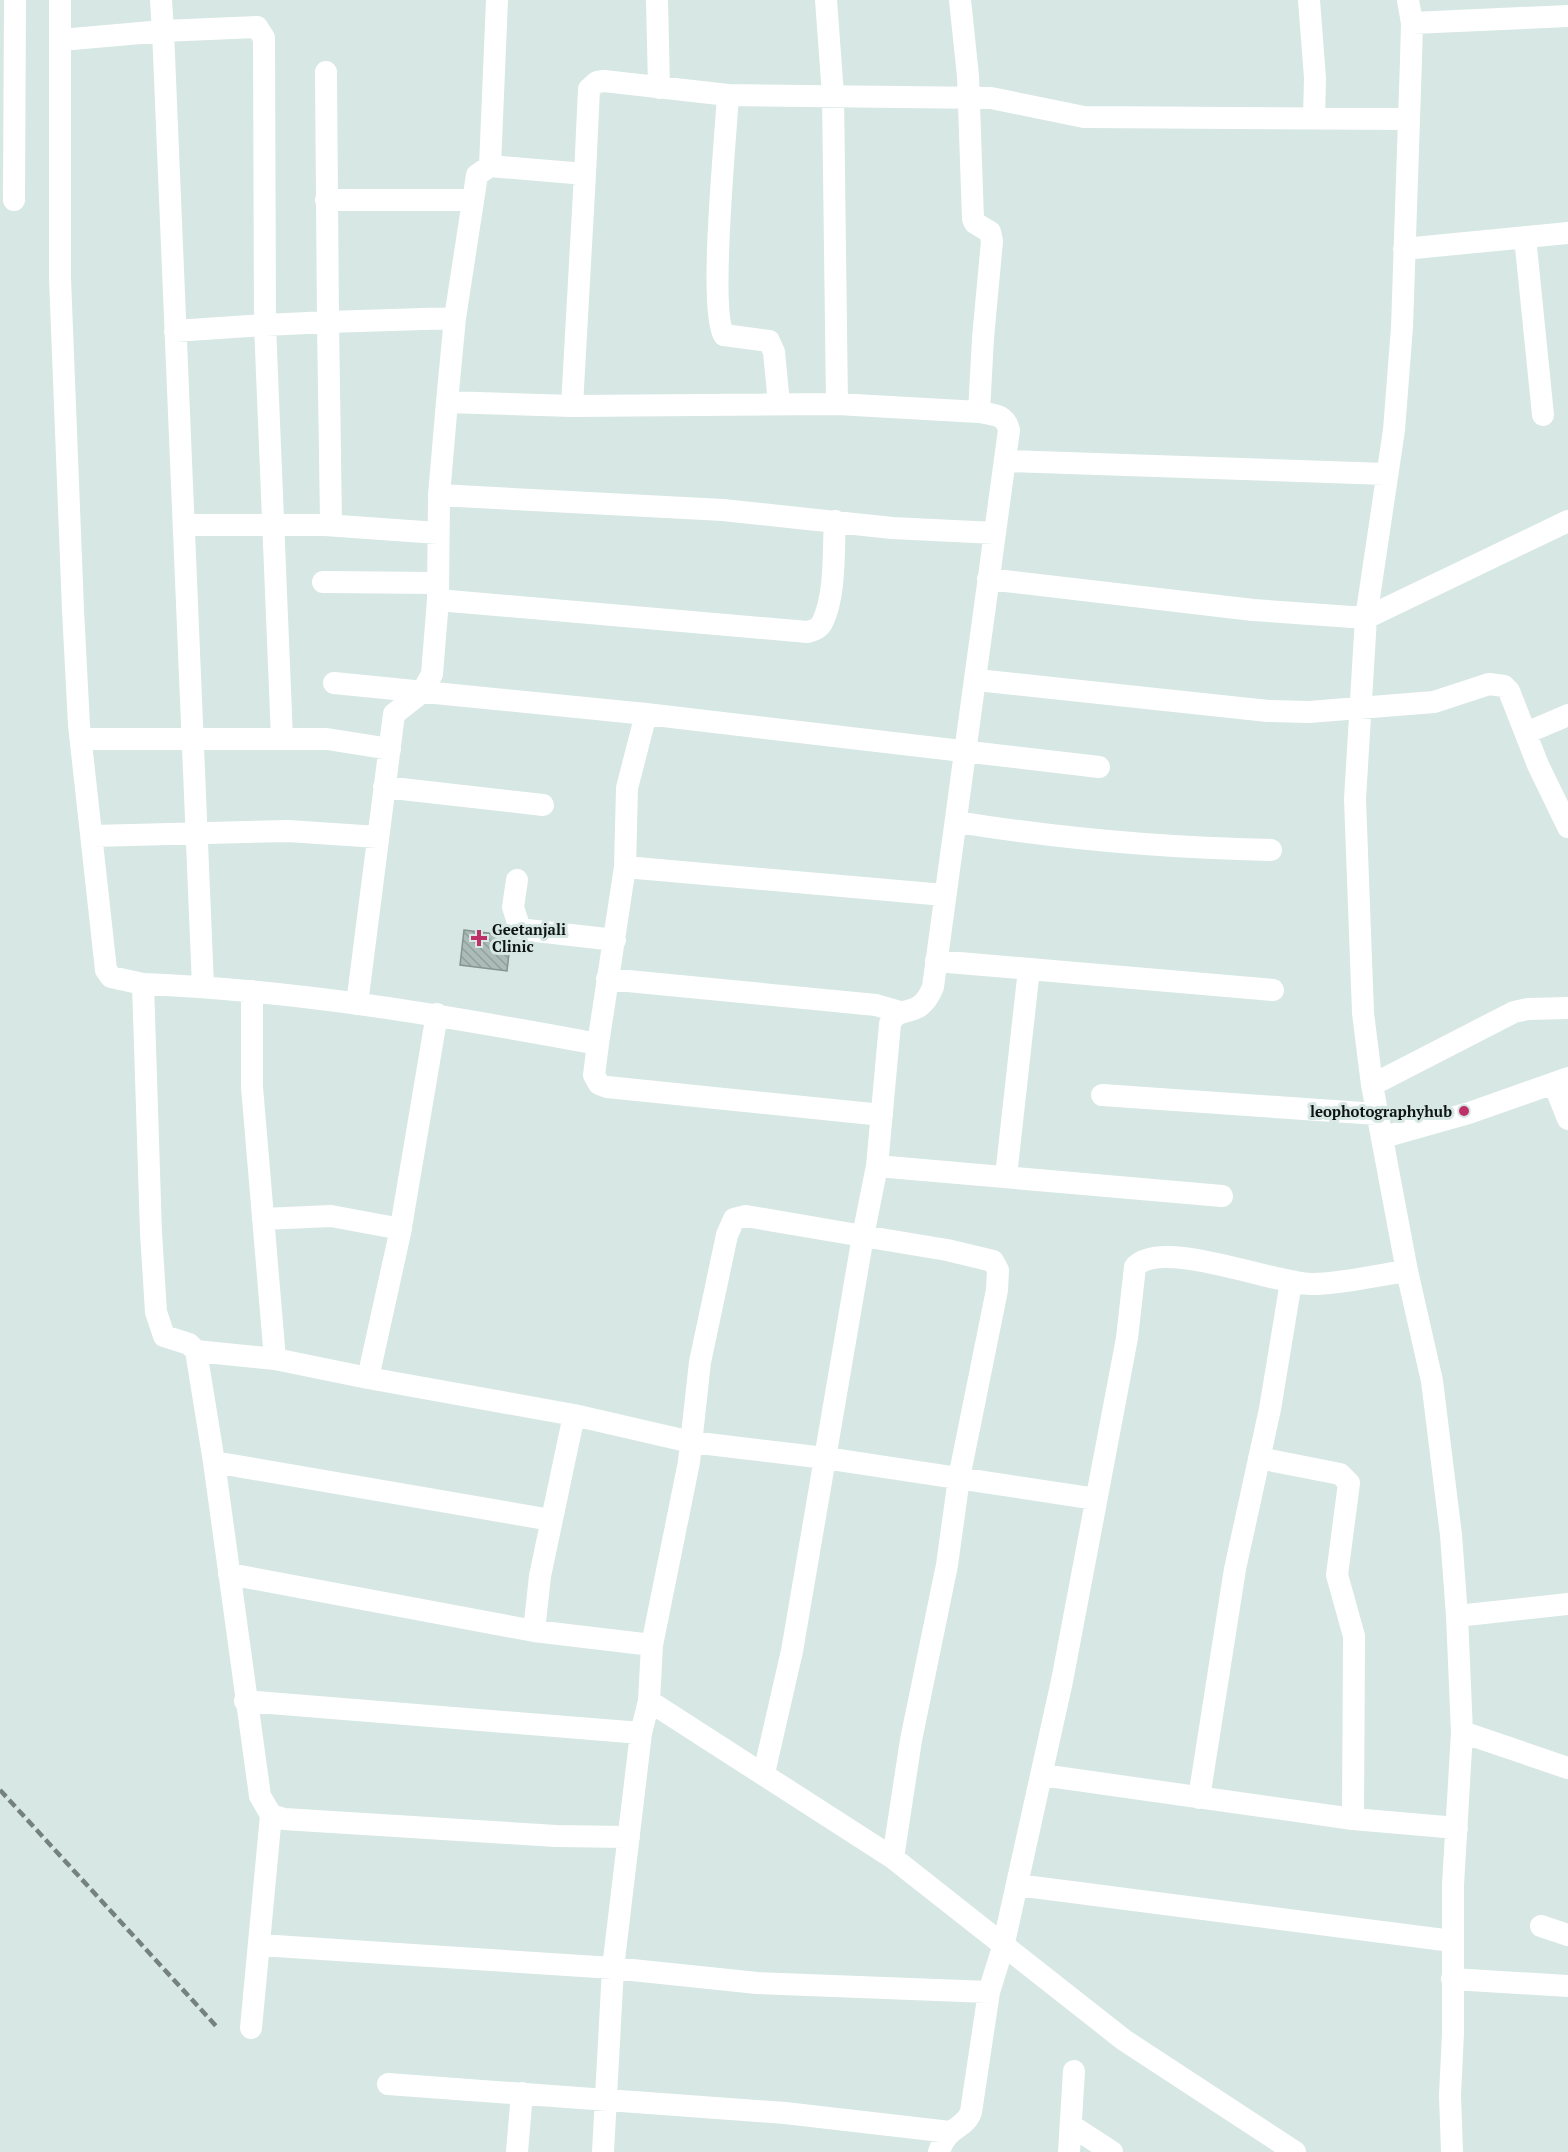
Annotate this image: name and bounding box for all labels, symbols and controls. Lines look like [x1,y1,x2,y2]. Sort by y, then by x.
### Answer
place label: Geetanjali Clinic [492,919,566,956]
marker: Geetanjali Clinic [470,929,488,947]
place label: leophotographyhub [1310,1101,1452,1121]
marker: leophotographyhub [1457,1104,1471,1118]

